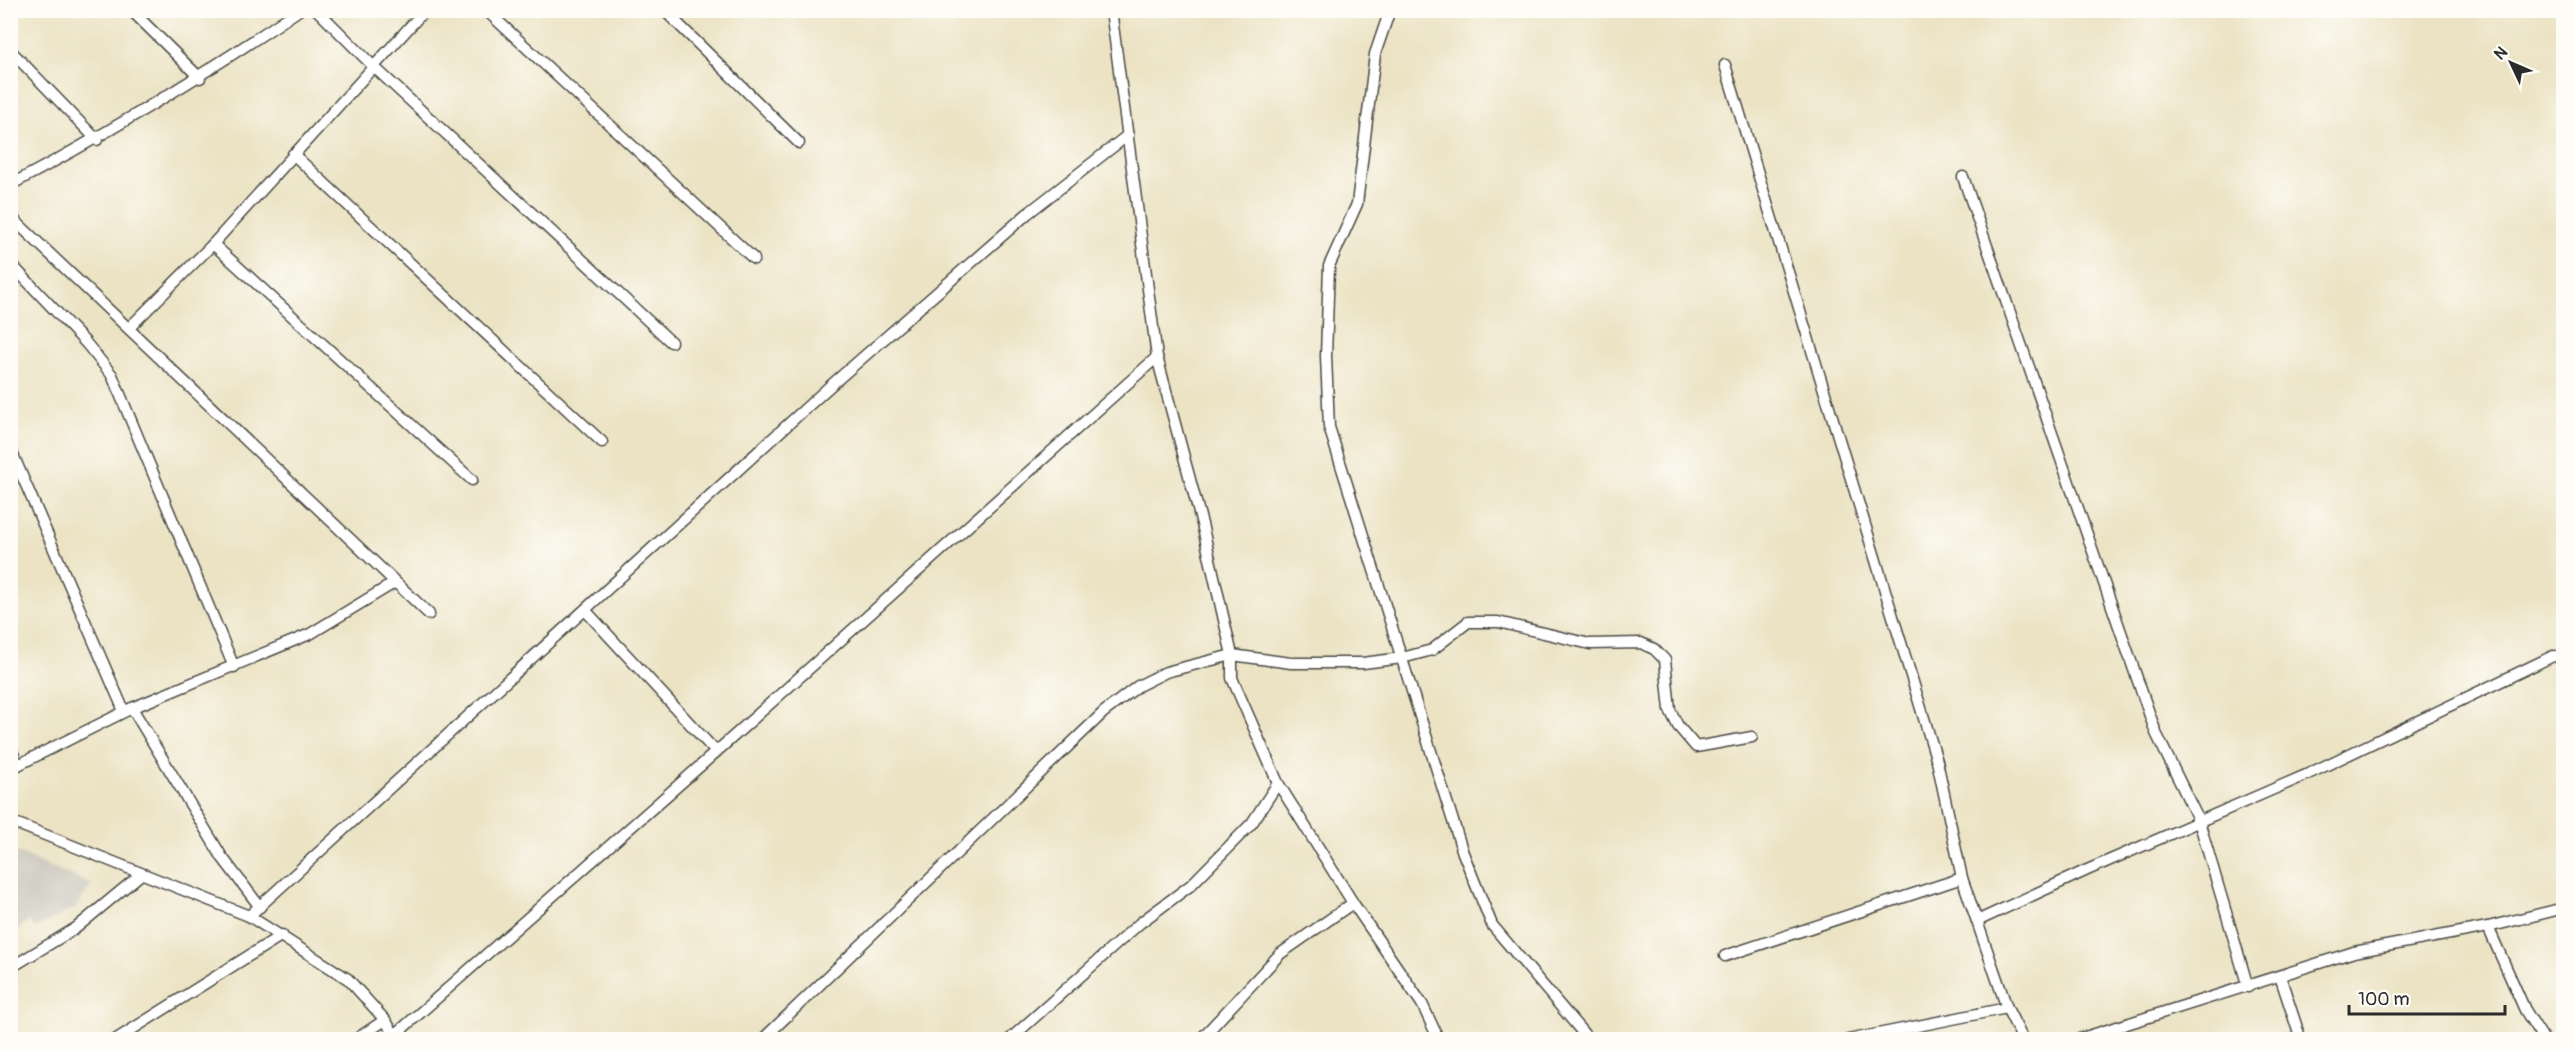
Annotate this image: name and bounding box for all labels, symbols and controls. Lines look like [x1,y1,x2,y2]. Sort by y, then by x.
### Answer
north arrow [2481,33,2541,93]
text: N [2490,42,2512,64]
scale bar [2349,978,2505,1016]
text: 100 m [2358,988,2410,1011]

